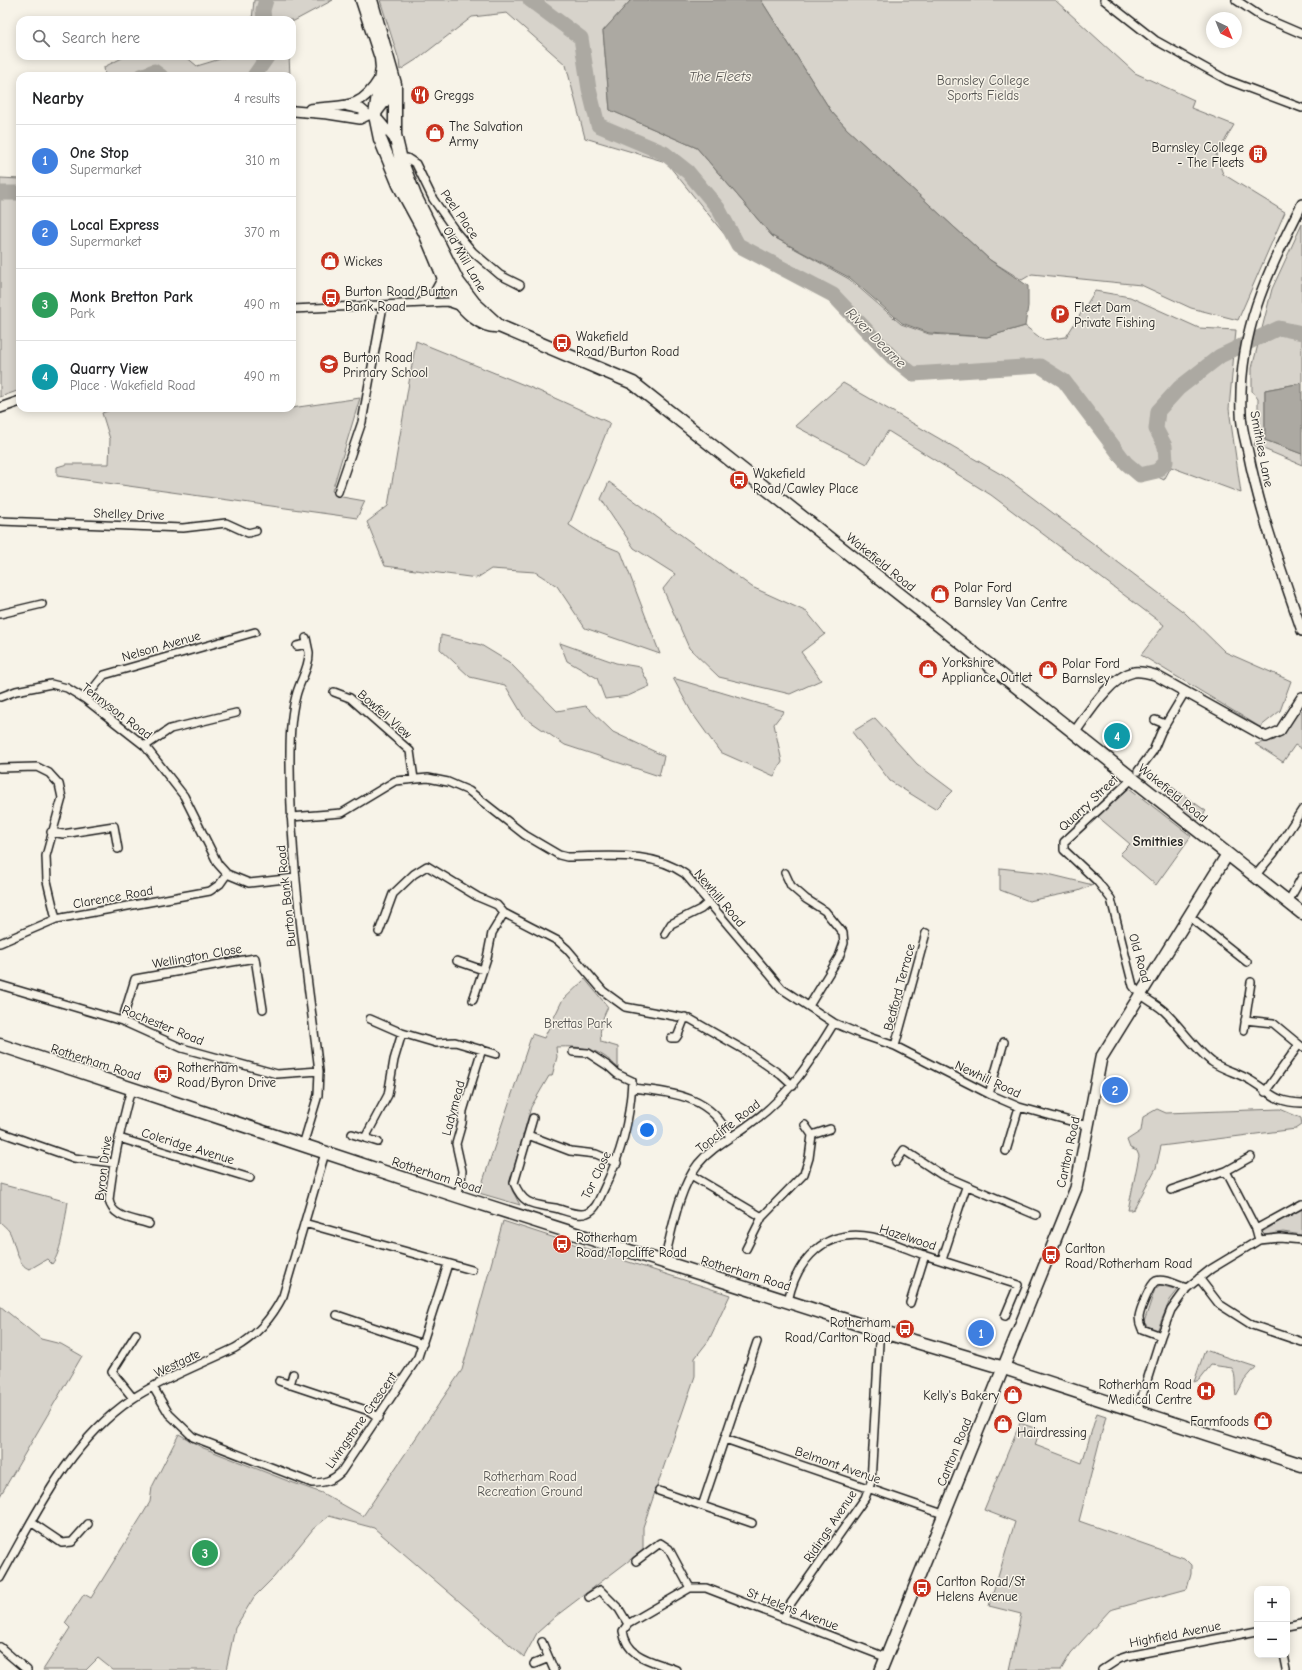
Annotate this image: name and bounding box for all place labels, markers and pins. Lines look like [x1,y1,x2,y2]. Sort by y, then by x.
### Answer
restaurant icon: Greggs [409,84,431,106]
place label: Greggs [434,88,474,103]
place label: The Salvation Army [449,119,523,149]
shop icon: The Salvation Army [424,122,446,144]
place label: Barnsley College - The Fleets [1151,140,1244,170]
building icon: Barnsley College - The Fleets [1247,143,1269,165]
shop icon: Wickes [319,250,341,272]
place label: Wickes [344,254,382,269]
place label: Burton Road/Burton Bank Road [345,284,458,314]
bus stop icon: Burton Road/Burton Bank Road [320,287,342,309]
place label: Fleet Dam Private Fishing [1074,300,1155,330]
parking icon: Fleet Dam Private Fishing [1049,303,1071,325]
place label: Wakefield Road/Burton Road [576,329,679,359]
bus stop icon: Wakefield Road/Burton Road [551,332,573,354]
place label: Burton Road Primary School [343,350,428,380]
school or university icon: Burton Road Primary School [318,353,340,375]
place label: Wakefield Road/Cawley Place [753,466,859,496]
bus stop icon: Wakefield Road/Cawley Place [728,469,750,491]
place label: Polar Ford Barnsley Van Centre [954,580,1068,610]
shop icon: Polar Ford Barnsley Van Centre [929,583,951,605]
place label: Yorkshire Appliance Outlet [942,655,1033,685]
place label: Polar Ford Barnsley [1062,656,1120,686]
shop icon: Yorkshire Appliance Outlet [917,658,939,680]
shop icon: Polar Ford Barnsley [1037,659,1059,681]
pin: 4 [1104,721,1130,751]
place label: Rotherham Road/Byron Drive [177,1060,276,1090]
bus stop icon: Rotherham Road/Byron Drive [152,1063,174,1085]
pin: 2 [1102,1075,1128,1105]
place label: Rotherham Road/Topcliffe Road [576,1230,687,1260]
bus stop icon: Rotherham Road/Topcliffe Road [551,1233,573,1255]
place label: Carlton Road/Rotherham Road [1065,1241,1192,1271]
bus stop icon: Carlton Road/Rotherham Road [1040,1244,1062,1266]
place label: Rotherham Road/Carlton Road [785,1315,891,1345]
bus stop icon: Rotherham Road/Carlton Road [894,1318,916,1340]
pin: 1 [968,1318,994,1348]
place label: Rotherham Road Medical Centre [1098,1377,1192,1407]
hospital icon: Rotherham Road Medical Centre [1195,1380,1217,1402]
shop icon: Kelly's Bakery [1002,1384,1024,1406]
place label: Kelly's Bakery [923,1388,999,1403]
place label: Glam Hairdressing [1017,1410,1087,1440]
shop icon: Farmfoods [1252,1410,1274,1432]
shop icon: Glam Hairdressing [992,1413,1014,1435]
place label: Farmfoods [1190,1414,1249,1429]
pin: 3 [192,1538,218,1568]
place label: Carlton Road/St Helens Avenue [936,1574,1026,1604]
bus stop icon: Carlton Road/St Helens Avenue [911,1577,933,1599]

